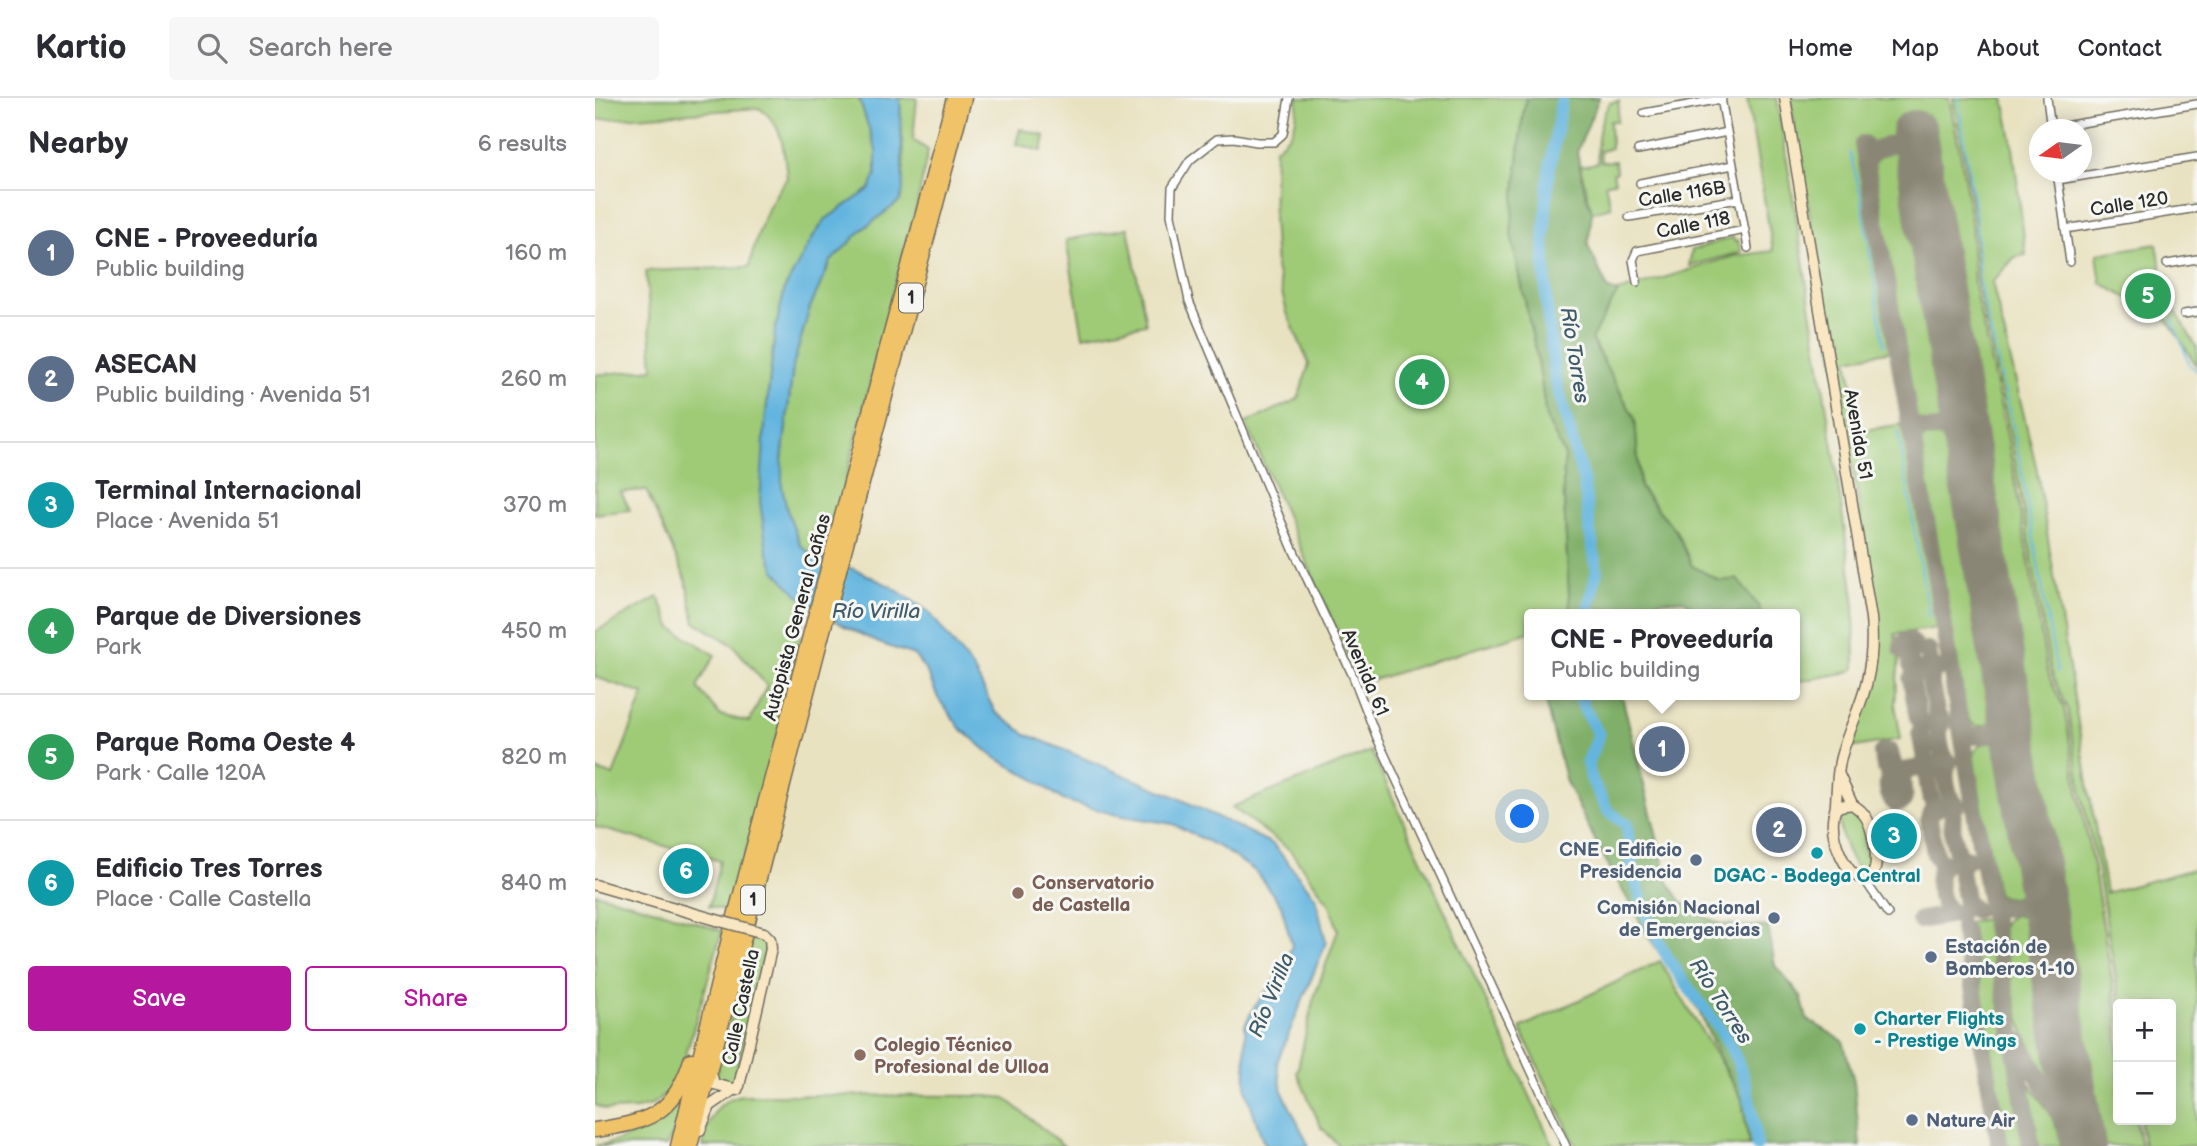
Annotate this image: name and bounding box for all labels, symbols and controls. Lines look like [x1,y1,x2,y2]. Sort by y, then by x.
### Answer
search box [169,17,659,80]
text: Kartio [35,28,127,68]
icon: search [193,29,231,67]
text: Search here [249,33,393,64]
text: Home [1788,34,1853,63]
text: Map [1891,34,1939,63]
text: About [1977,34,2039,63]
text: Contact [2077,34,2162,63]
north arrow [2029,119,2092,182]
text: Nearby [28,126,128,162]
text: 6 results [478,130,567,158]
street label: Calle 116B [1637,176,1728,213]
street label: Calle 120 [2089,187,2170,222]
street label: Calle 118 [1654,207,1732,244]
text: CNE - Proveeduría [95,224,318,255]
text: 1 [46,239,56,267]
text: 160 m [505,239,567,267]
text: Public building [95,255,245,283]
pin: 5 [2125,270,2171,322]
road number: 1 [899,284,923,313]
water label: Río Torres [1555,305,1595,406]
text: ASECAN [95,350,197,381]
pin: 4 [1399,356,1445,408]
text: 2 [44,365,58,393]
text: 260 m [501,365,567,393]
text: Public building · Avenida 51 [95,381,371,409]
street label: Avenida 51 [1838,387,1877,481]
text: Terminal Internacional [95,476,362,507]
text: 3 [44,491,58,519]
text: 370 m [503,491,567,519]
text: Place · Avenida 51 [95,507,279,535]
street label: Autopista General Cañas [759,511,836,723]
water label: Río Virilla [832,599,920,624]
text: Parque de Diversiones [95,602,361,633]
popup [1524,609,1800,700]
text: 4 [44,617,58,645]
text: 450 m [501,617,567,645]
text: CNE - Proveeduría [1550,625,1774,656]
street label: Avenida 61 [1336,626,1393,720]
text: Park [95,633,141,661]
text: Public building [1550,656,1700,684]
pin: 1 [1639,723,1685,775]
text: Parque Roma Oeste 4 [95,728,355,759]
text: 5 [44,743,58,771]
text: 820 m [501,743,567,771]
text: Park · Calle 120A [95,759,266,787]
your location [1505,799,1539,833]
pin: 2 [1756,804,1802,856]
pin: 3 [1871,810,1917,862]
place label: CNE - Edificio Presidencia [1559,839,1682,884]
pin: 6 [663,845,709,897]
marker: DGAC - Bodega Central [1809,845,1825,861]
marker: CNE - Edificio Presidencia [1688,852,1704,868]
text: Edificio Tres Torres [95,854,323,885]
place label: DGAC - Bodega Central [1713,865,1921,888]
text: 6 [44,869,58,897]
text: 840 m [501,869,567,897]
place label: Conservatorio de Castella [1032,872,1154,917]
text: Place · Calle Castella [95,885,312,913]
marker: Conservatorio de Castella [1010,885,1026,901]
road number: 1 [741,886,765,914]
place label: Comisión Nacional de Emergencias [1597,897,1760,942]
marker: Comisión Nacional de Emergencias [1766,910,1782,926]
place label: Estación de Bomberos 1-10 [1945,936,2075,981]
street label: Calle Castella [718,947,765,1068]
water label: Río Virilla [1243,949,1300,1041]
marker: Estación de Bomberos 1-10 [1923,949,1939,965]
water label: Río Torres [1684,954,1758,1049]
button: Save [28,966,291,1031]
button: Share [305,966,567,1031]
map controls [2113,999,2176,1125]
button: + [2113,999,2176,1062]
place label: Charter Flights - Prestige Wings [1874,1008,2016,1053]
marker: Charter Flights - Prestige Wings [1852,1021,1868,1037]
place label: Colegio Técnico Profesional de Ulloa [874,1034,1049,1079]
marker: Colegio Técnico Profesional de Ulloa [852,1047,868,1063]
button: − [2113,1062,2176,1125]
place label: Nature Air [1926,1110,2016,1133]
marker: Nature Air [1904,1112,1920,1128]

